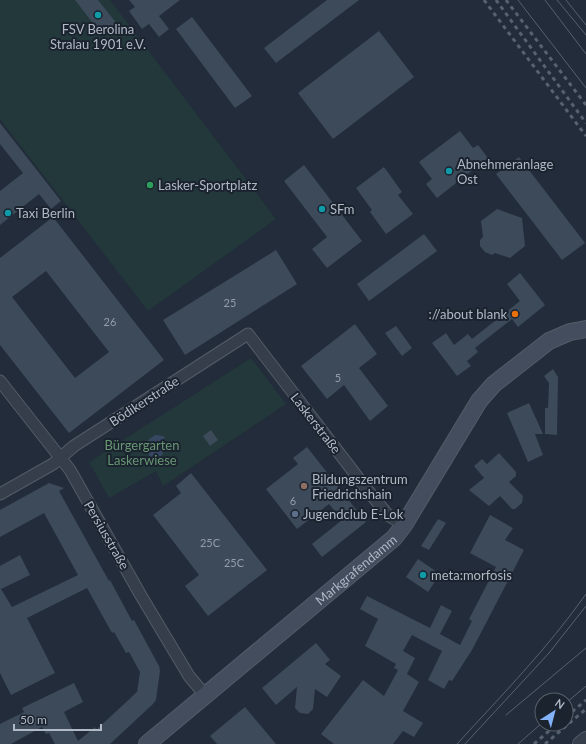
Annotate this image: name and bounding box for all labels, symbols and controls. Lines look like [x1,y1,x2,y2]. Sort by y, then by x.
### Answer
marker: FSV Berolina Stralau 1901 e.V. [93,10,103,20]
place label: FSV Berolina Stralau 1901 e.V. [50,21,146,52]
place label: Abnehmeranlage Ost [457,156,554,187]
marker: Abnehmeranlage Ost [444,166,454,176]
place label: Lasker-Sportplatz [158,177,258,193]
marker: Lasker-Sportplatz [145,180,155,190]
place label: SFm [330,201,355,217]
marker: SFm [317,204,327,214]
place label: Taxi Berlin [16,205,75,221]
marker: Taxi Berlin [3,208,13,218]
house number: 25 [224,296,236,309]
place label: ://about blank [428,306,507,322]
marker: ://about blank [510,309,520,319]
house number: 26 [104,315,116,328]
house number: 5 [335,371,341,384]
street label: Bödikerstraße [106,373,182,429]
street label: Laskerstraße [287,390,345,457]
park label: Bürgergarten Laskerwiese [105,437,179,468]
place label: Bildungszentrum Friedrichshain [312,471,408,502]
marker: Bildungszentrum Friedrichshain [299,481,309,491]
house number: 6 [290,494,296,507]
street label: Persiusstraße [81,498,133,572]
place label: Jugendclub E-Lok [303,506,404,522]
marker: Jugendclub E-Lok [290,509,300,519]
street label: Markgrafendamm [312,531,400,608]
house number: 25C [200,536,221,549]
house number: 25C [224,556,245,569]
place label: meta:morfosis [431,567,512,583]
marker: meta:morfosis [418,570,428,580]
north arrow [534,692,574,732]
text: N [553,696,567,711]
scale bar [14,706,101,732]
text: 50 m [20,712,47,727]

